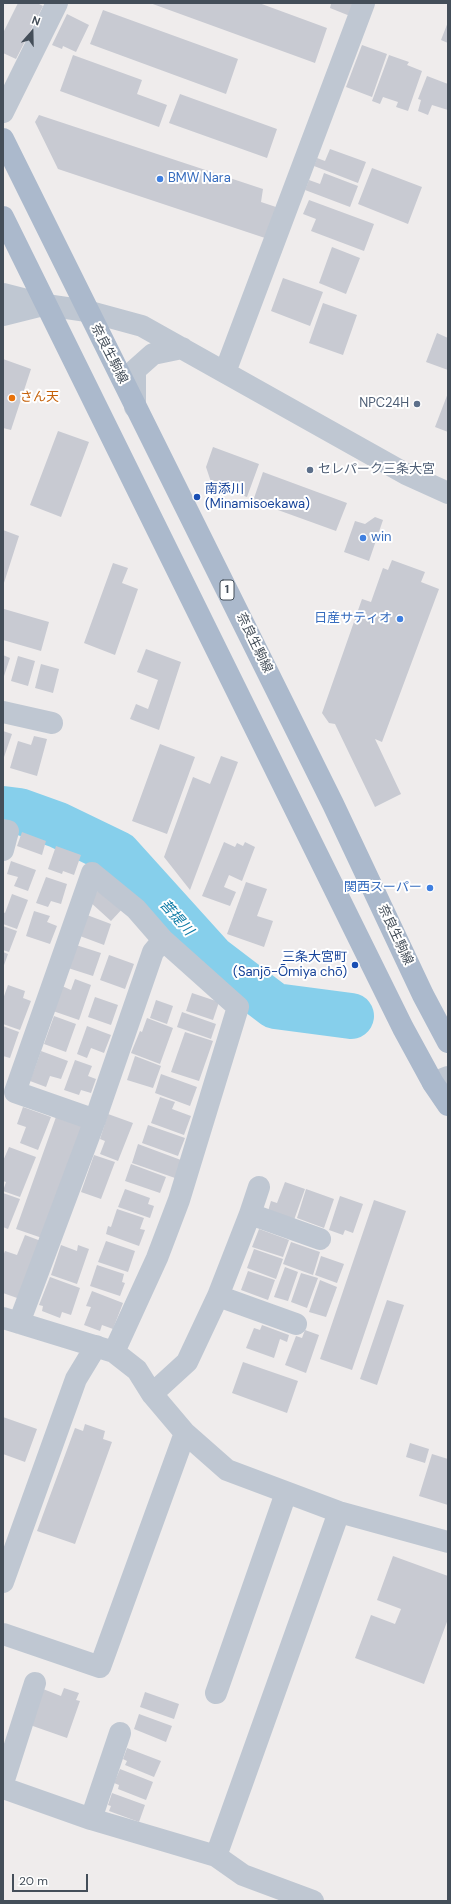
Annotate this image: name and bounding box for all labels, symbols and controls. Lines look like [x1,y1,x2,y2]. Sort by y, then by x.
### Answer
north arrow [12,12,52,52]
text: N [30,13,42,29]
place label: BMW Nara [168,171,231,187]
marker: BMW Nara [155,174,165,184]
street label: 奈良生駒線 [87,322,131,386]
place label: さん天 [20,390,59,406]
marker: さん天 [7,393,17,403]
place label: NPC24H [359,396,409,412]
marker: NPC24H [412,399,422,409]
place label: セレパーク三条大宮 [318,462,435,478]
marker: セレパーク三条大宮 [305,465,315,475]
place label: 南添川 (Minamisoekawa) [205,482,310,513]
marker: 南添川 (Minamisoekawa) [192,492,202,502]
place label: win [371,530,392,546]
marker: win [358,533,368,543]
road number: 1 [220,580,234,600]
street label: 奈良生駒線 [233,610,275,676]
place label: 日産サティオ [314,611,392,627]
marker: 日産サティオ [395,614,405,624]
place label: 関西スーパー [344,880,422,896]
marker: 関西スーパー [425,883,435,893]
water label: 菩提川 [156,897,196,939]
street label: 奈良生駒線 [374,902,416,968]
place label: 三条大宮町 (Sanjō-Ōmiya chō) [233,950,347,981]
marker: 三条大宮町 (Sanjō-Ōmiya chō) [350,960,360,970]
scale bar [14,1866,90,1892]
text: 20 m [19,1873,48,1889]

